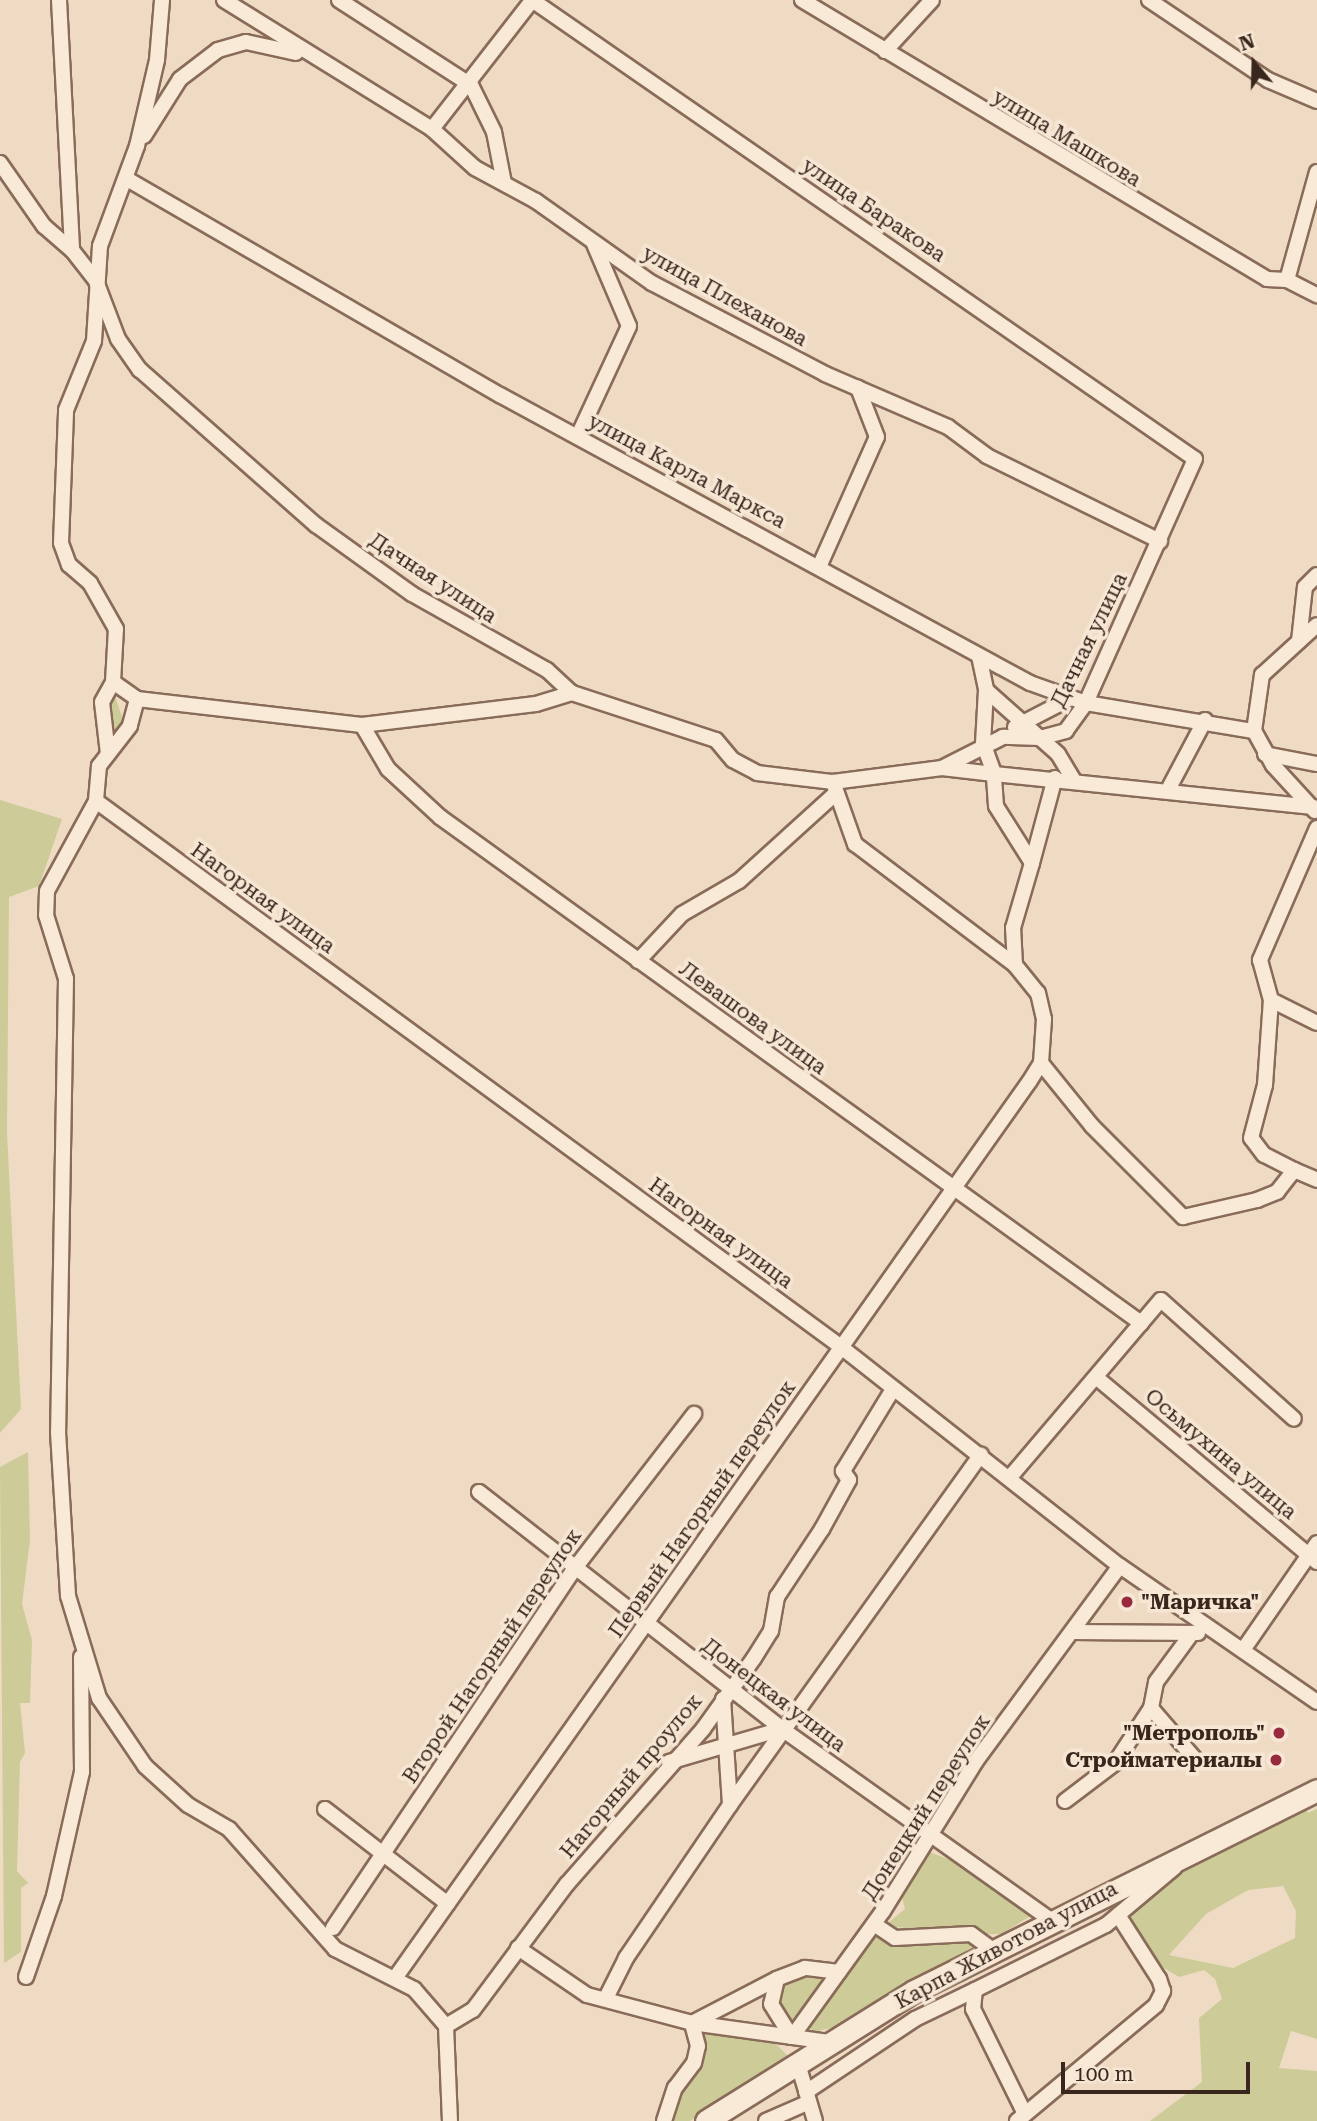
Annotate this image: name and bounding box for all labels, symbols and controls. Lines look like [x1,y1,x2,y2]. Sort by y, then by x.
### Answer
north arrow [1219,28,1289,98]
text: N [1236,29,1258,56]
street label: улица Машкова [988,84,1146,192]
street label: улица Баракова [797,153,951,267]
street label: улица Плеханова [638,240,812,352]
street label: улица Карла Маркса [584,408,790,534]
street label: Дачная улица [365,527,501,629]
street label: Дачная улица [1045,568,1133,712]
street label: Нагорная улица [186,837,340,959]
street label: Левашова улица [674,956,832,1080]
street label: Нагорная улица [644,1172,798,1294]
street label: Первый Нагорный переулок [603,1375,801,1643]
street label: Осьмухина улица [1140,1383,1302,1525]
street label: Второй Нагорный переулок [397,1524,587,1788]
place label: "Маричка" [1141,1589,1259,1615]
marker: "Маричка" [1119,1594,1135,1610]
street label: Донецкая улица [697,1633,851,1757]
street label: Нагорный проулок [555,1689,707,1863]
street label: Донецкий переулок [856,1709,996,1905]
place label: "Метрополь" [1123,1720,1265,1746]
marker: "Метрополь" [1271,1725,1287,1741]
place label: Стройматериалы [1065,1747,1262,1773]
marker: Стройматериалы [1268,1752,1284,1768]
street label: Карпа Животова улица [891,1876,1121,2014]
scale bar [1065,2048,1254,2092]
text: 100 m [1074,2062,1134,2086]

